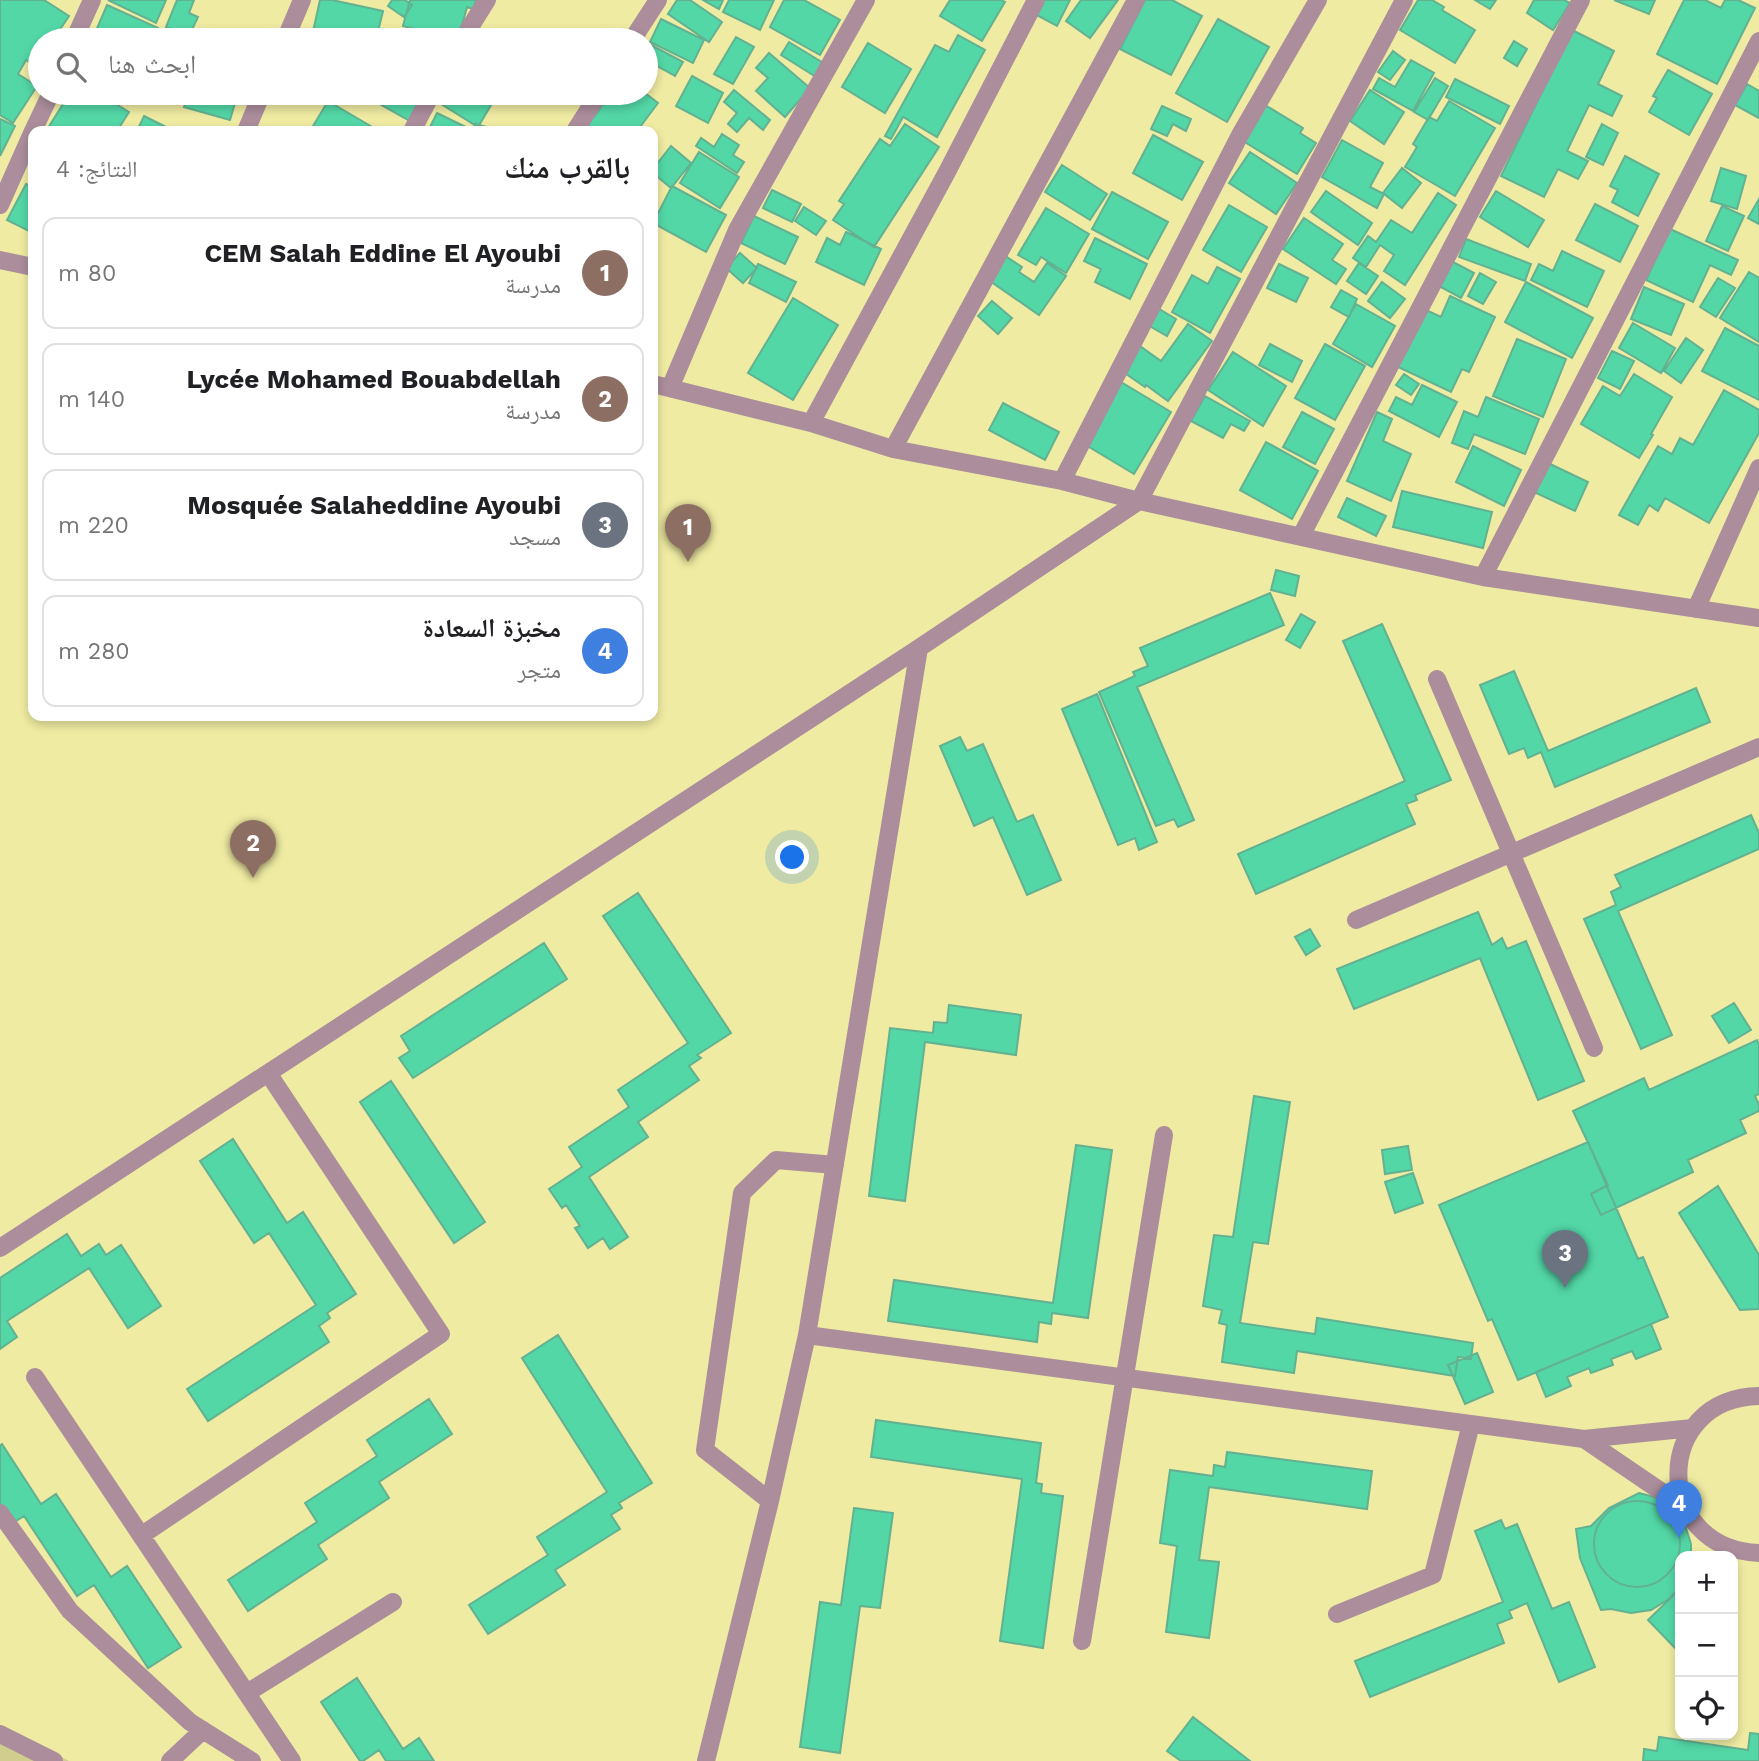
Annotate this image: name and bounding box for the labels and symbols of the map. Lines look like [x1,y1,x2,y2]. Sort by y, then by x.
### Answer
pin: 1 [665,504,711,562]
pin: 2 [230,820,276,878]
your location [775,840,809,874]
pin: 3 [1542,1230,1588,1288]
pin: 4 [1656,1480,1702,1538]

